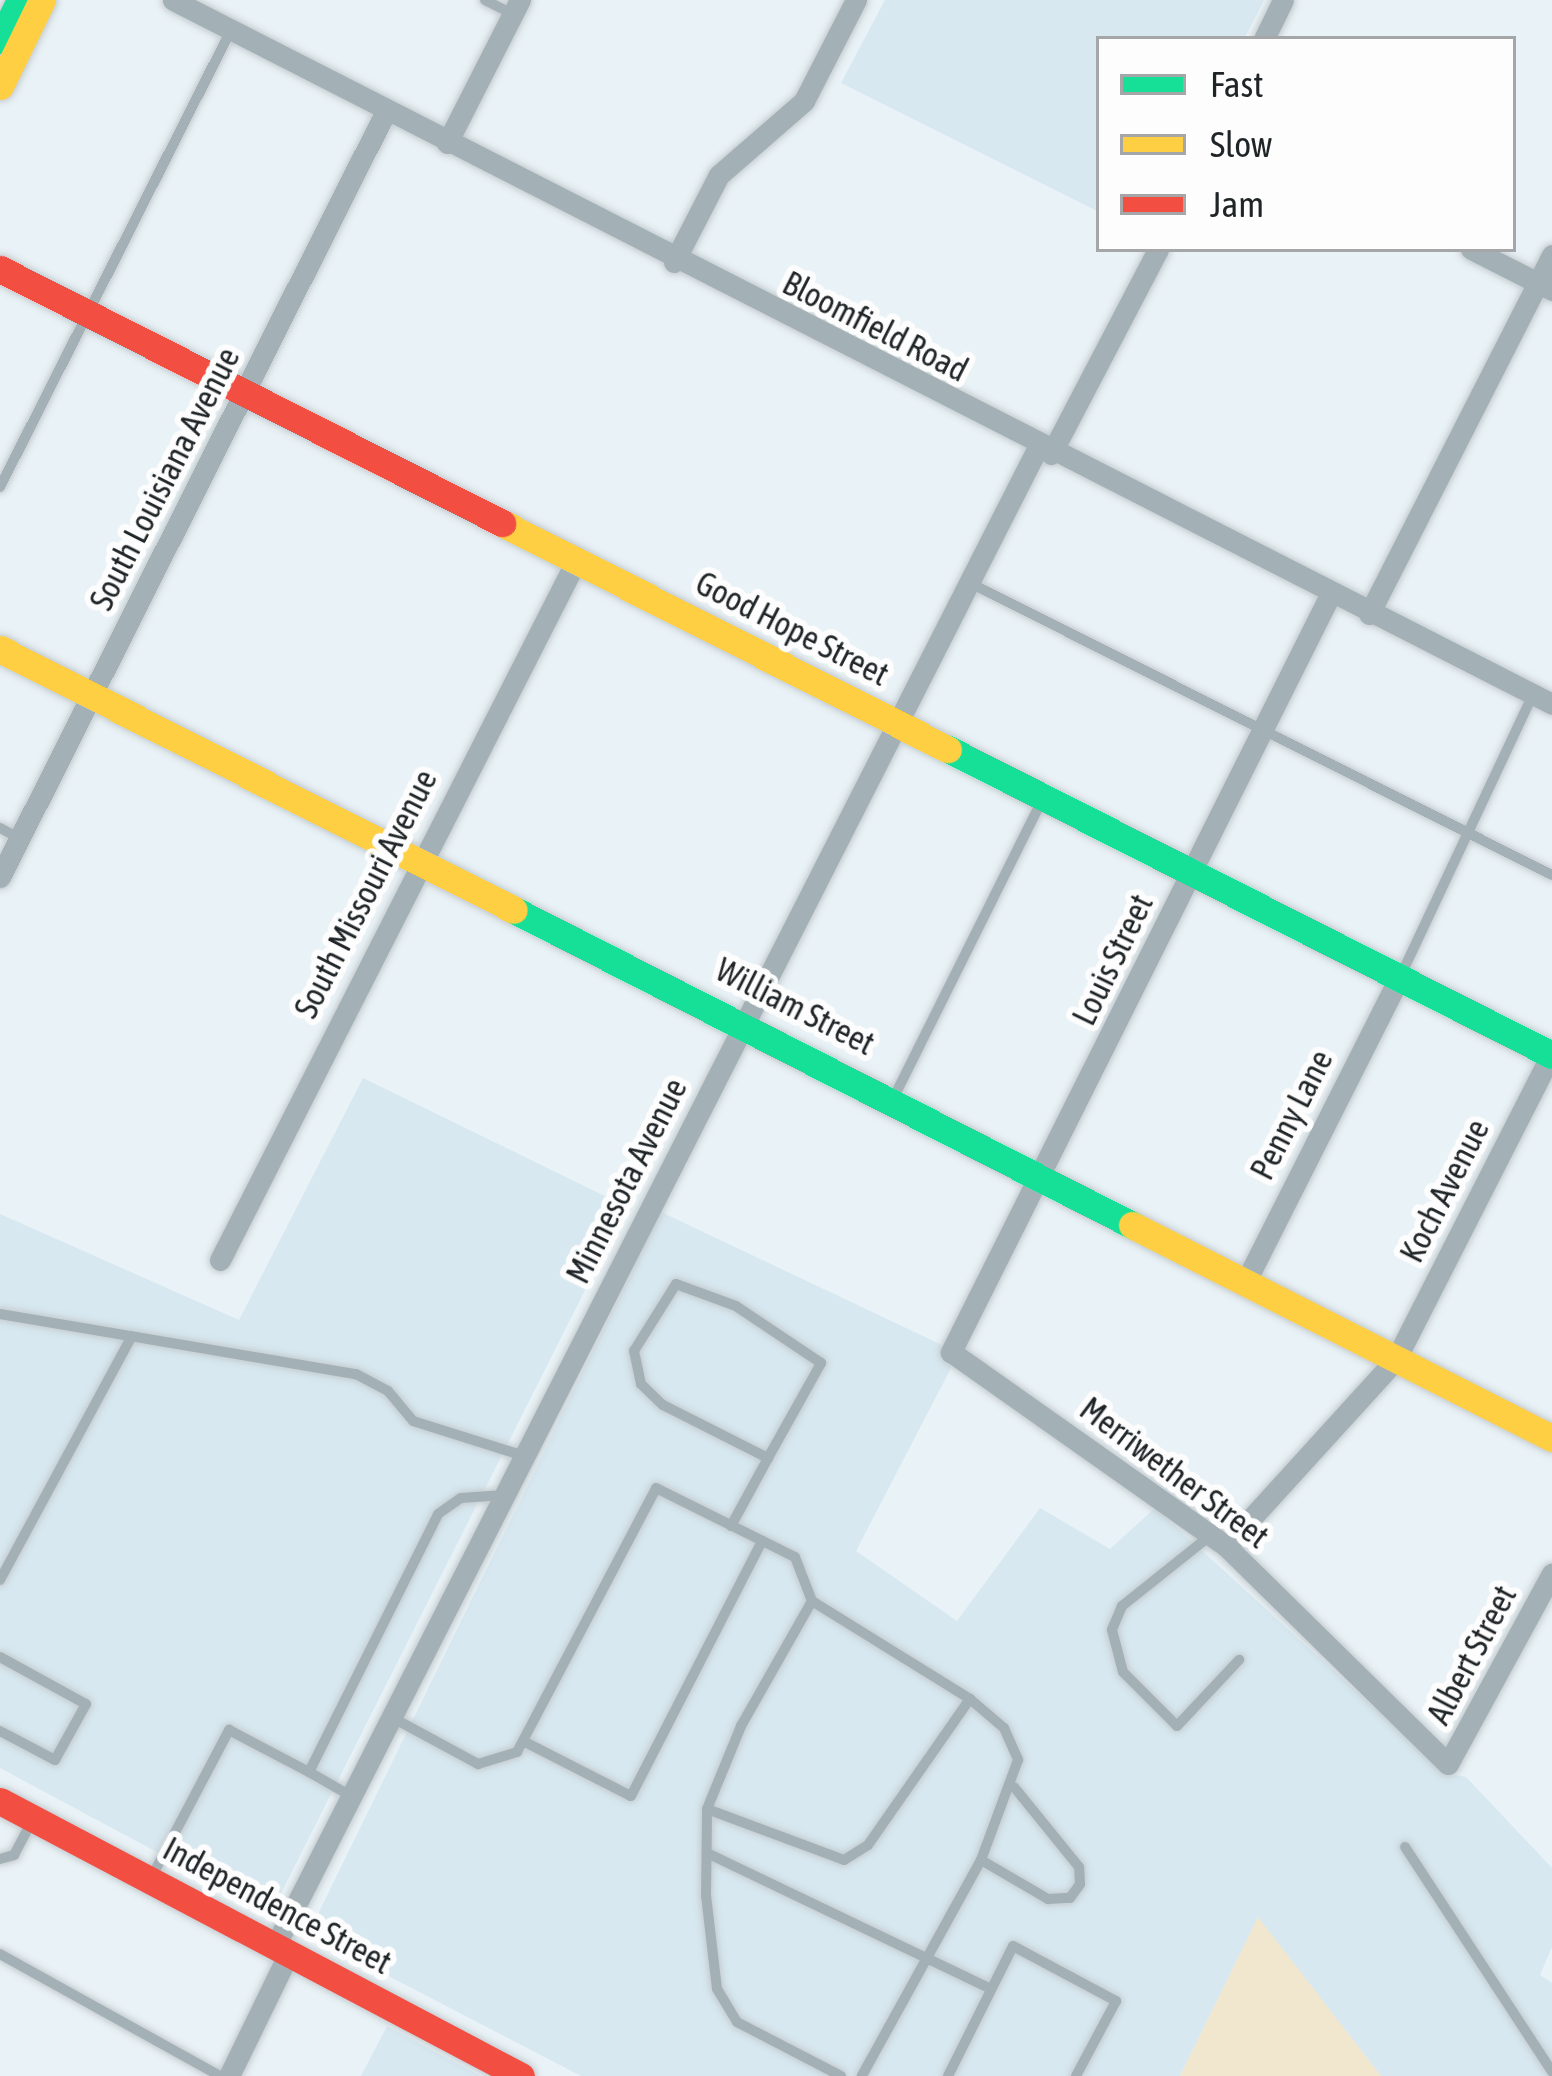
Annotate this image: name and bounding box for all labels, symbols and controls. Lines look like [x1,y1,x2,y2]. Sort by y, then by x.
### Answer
legend [1096,36,1516,252]
text: Fast [1210,63,1264,105]
text: Slow [1210,123,1272,165]
text: Jam [1210,183,1264,225]
street label: Bloomfield Road [776,263,974,391]
street label: South Louisiana Avenue [82,341,248,617]
street label: Good Hope Street [689,563,895,695]
street label: South Missouri Avenue [286,763,446,1025]
street label: Louis Street [1064,888,1162,1032]
street label: William Street [709,950,881,1064]
street label: Penny Lane [1243,1044,1341,1186]
street label: Minnesota Avenue [558,1072,696,1290]
street label: Koch Avenue [1392,1113,1498,1269]
street label: Merriwether Street [1072,1389,1276,1557]
street label: Albert Street [1419,1579,1525,1731]
street label: Independence Street [156,1829,398,1983]

